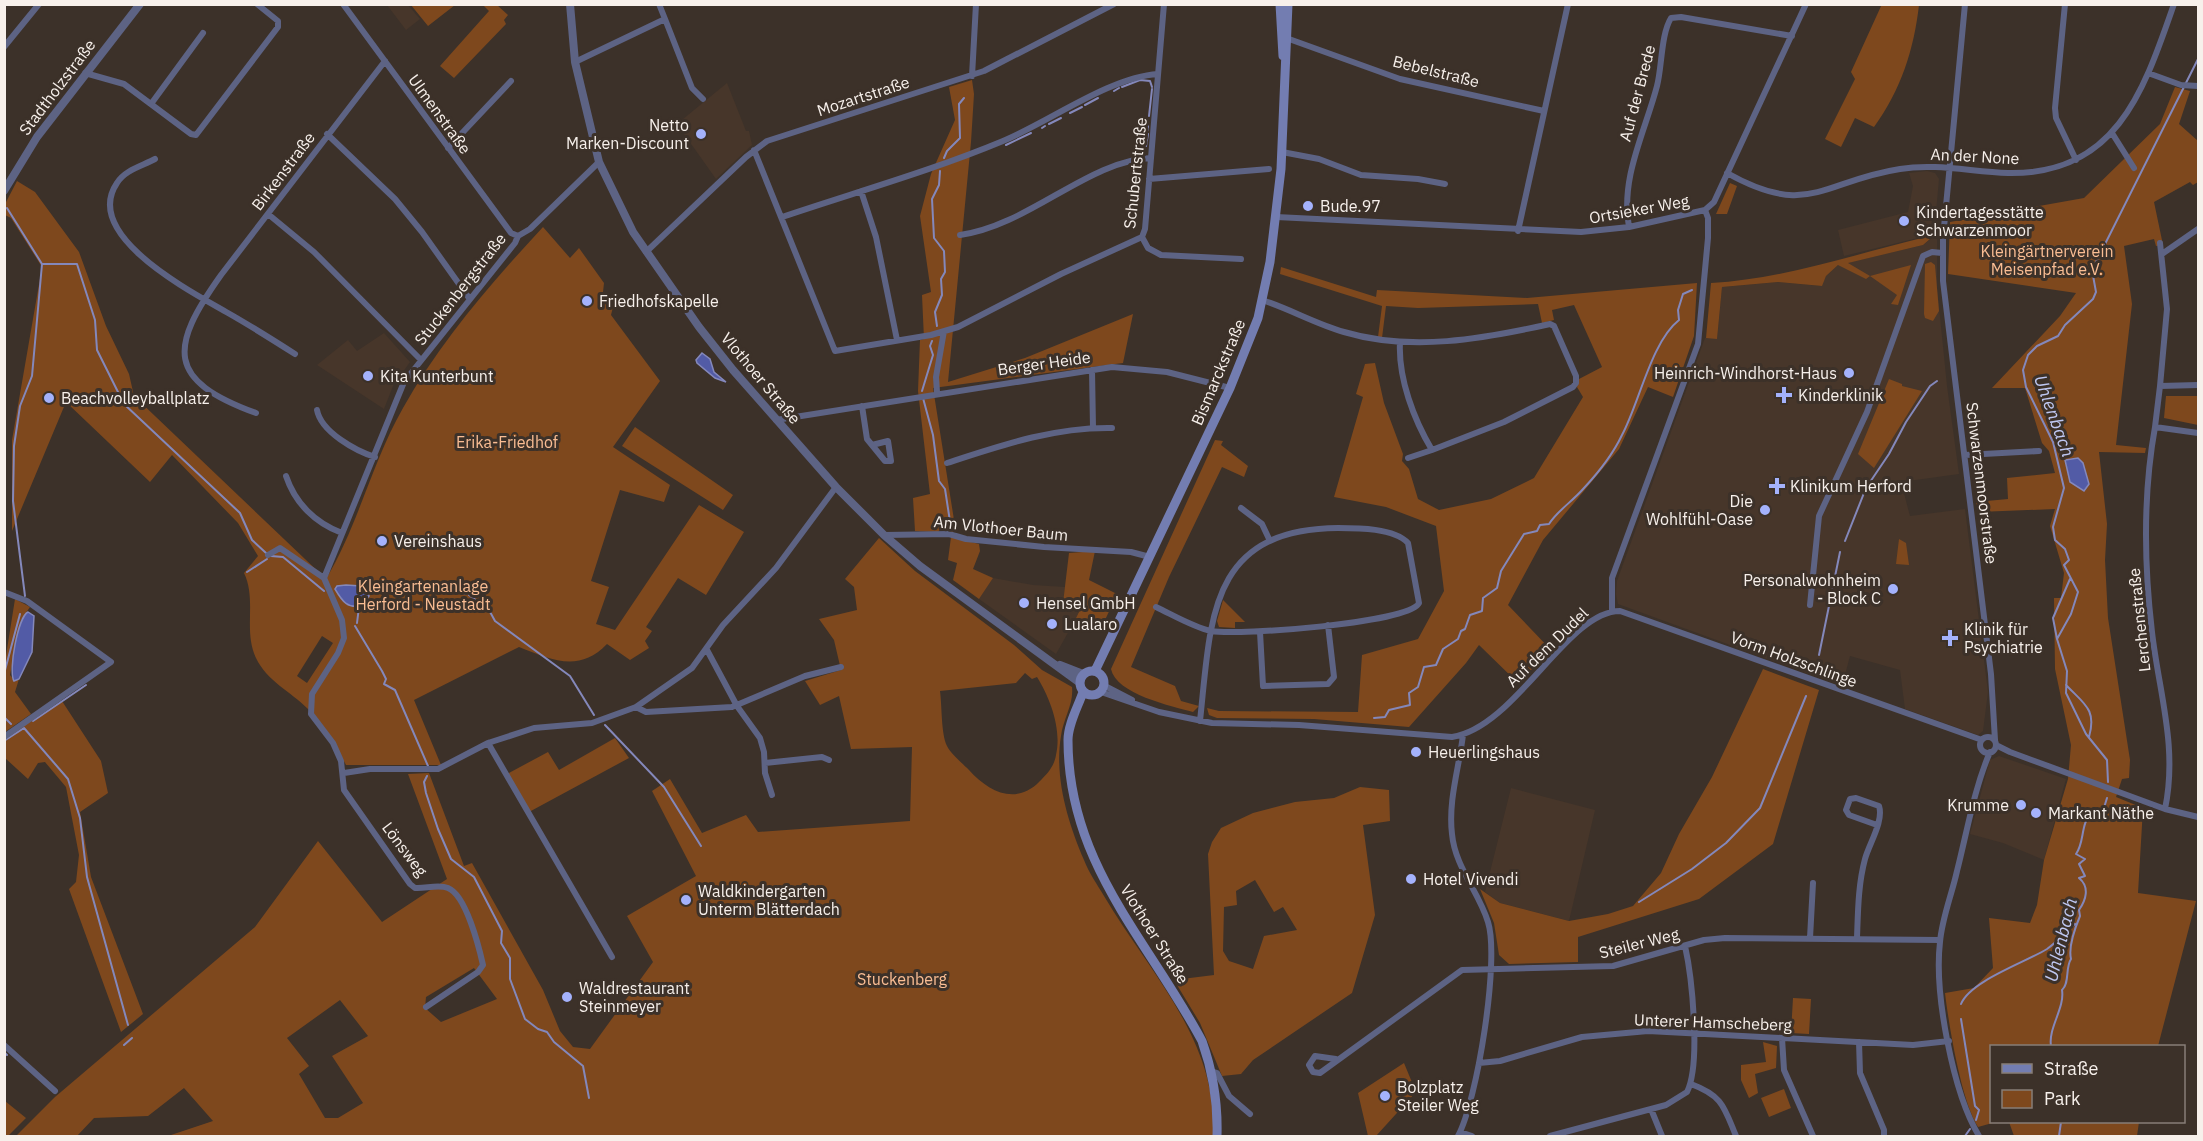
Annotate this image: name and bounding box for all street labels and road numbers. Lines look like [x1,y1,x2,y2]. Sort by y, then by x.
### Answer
street label: Stadtholzstraße [14,35,100,139]
street label: Auf der Brede [1615,42,1660,143]
street label: Bebelstraße [1391,51,1481,91]
street label: Ulmenstraße [404,70,476,158]
street label: Mozartstraße [814,72,912,120]
street label: Schubertstraße [1119,116,1151,230]
street label: Birkenstraße [247,128,319,214]
street label: An der None [1930,144,2020,168]
street label: Ortsieker Weg [1587,190,1691,228]
street label: Stuckenbergstraße [410,229,510,349]
street label: Bismarckstraße [1187,316,1249,428]
street label: Vlothoer Straße [717,328,805,428]
street label: Berger Heide [996,347,1092,379]
street label: Schwarzenmoorstraße [1962,401,2002,565]
street label: Am Vlothoer Baum [933,511,1069,545]
street label: Lerchenstraße [2124,567,2154,673]
street label: Auf dem Dudel [1502,603,1592,691]
street label: Vorm Holzschlinge [1728,627,1860,691]
street label: Lönsweg [378,818,432,881]
street label: Vlothoer Straße [1116,881,1194,988]
street label: Steiler Weg [1597,923,1682,963]
street label: Unterer Hamscheberg [1634,1009,1793,1035]

